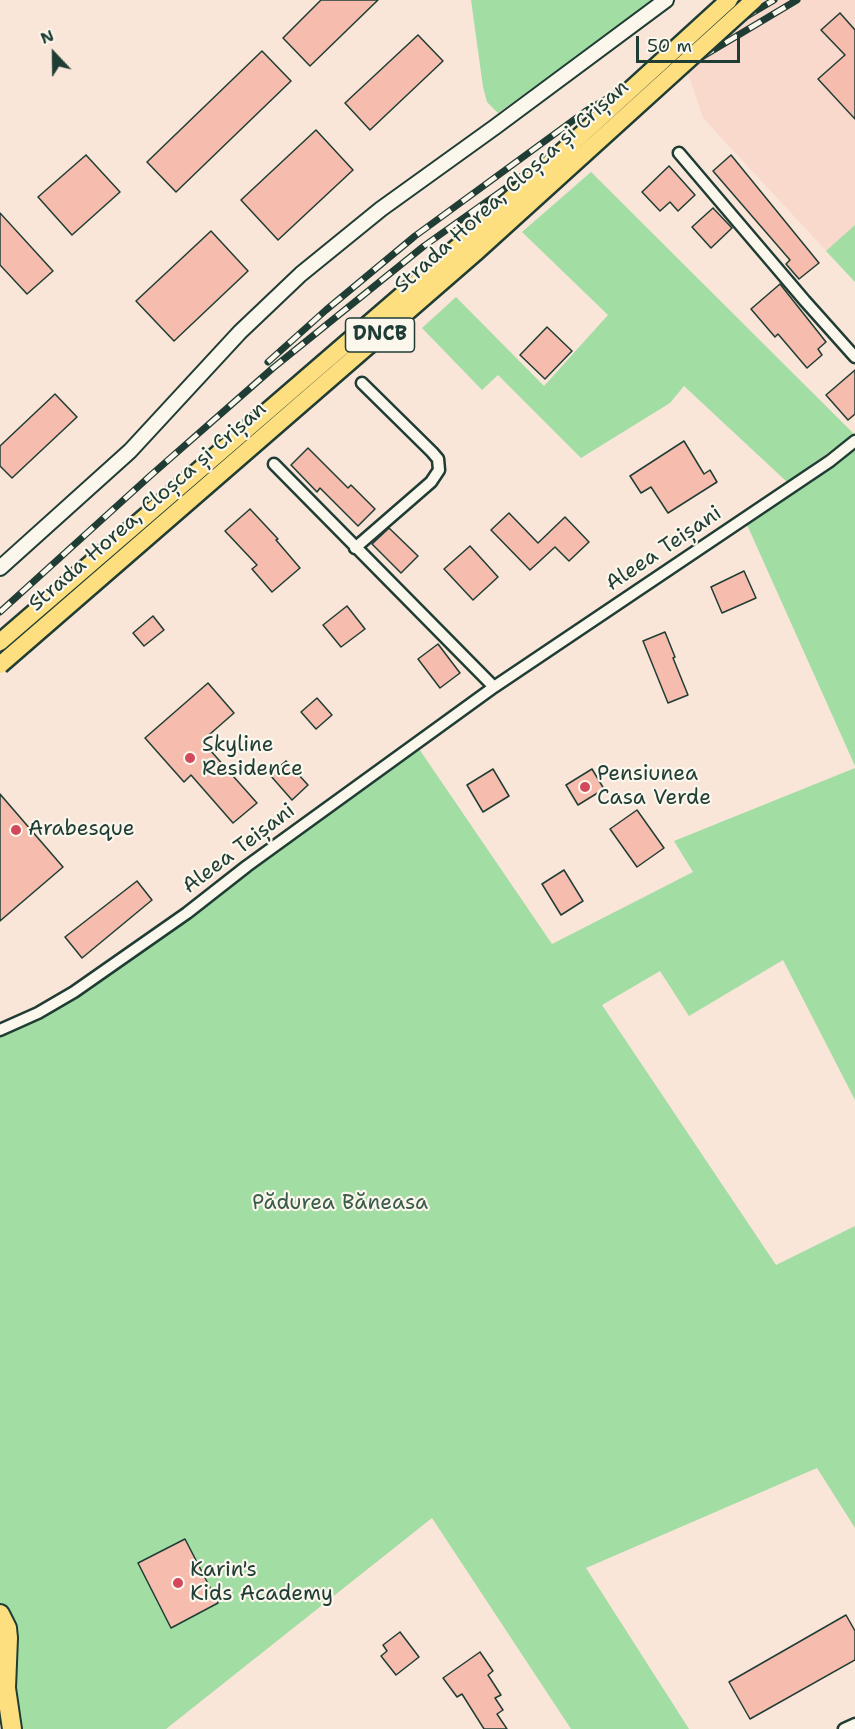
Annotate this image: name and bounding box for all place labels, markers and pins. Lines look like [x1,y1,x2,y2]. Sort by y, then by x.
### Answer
place label: Skyline Residence [202,733,303,783]
marker: Skyline Residence [183,751,197,765]
place label: Pensiunea Casa Verde [597,762,711,812]
marker: Pensiunea Casa Verde [578,780,592,794]
place label: Arabesque [28,817,135,843]
marker: Arabesque [9,823,23,837]
place label: Karin's Kids Academy [190,1558,333,1608]
marker: Karin's Kids Academy [171,1576,185,1590]

